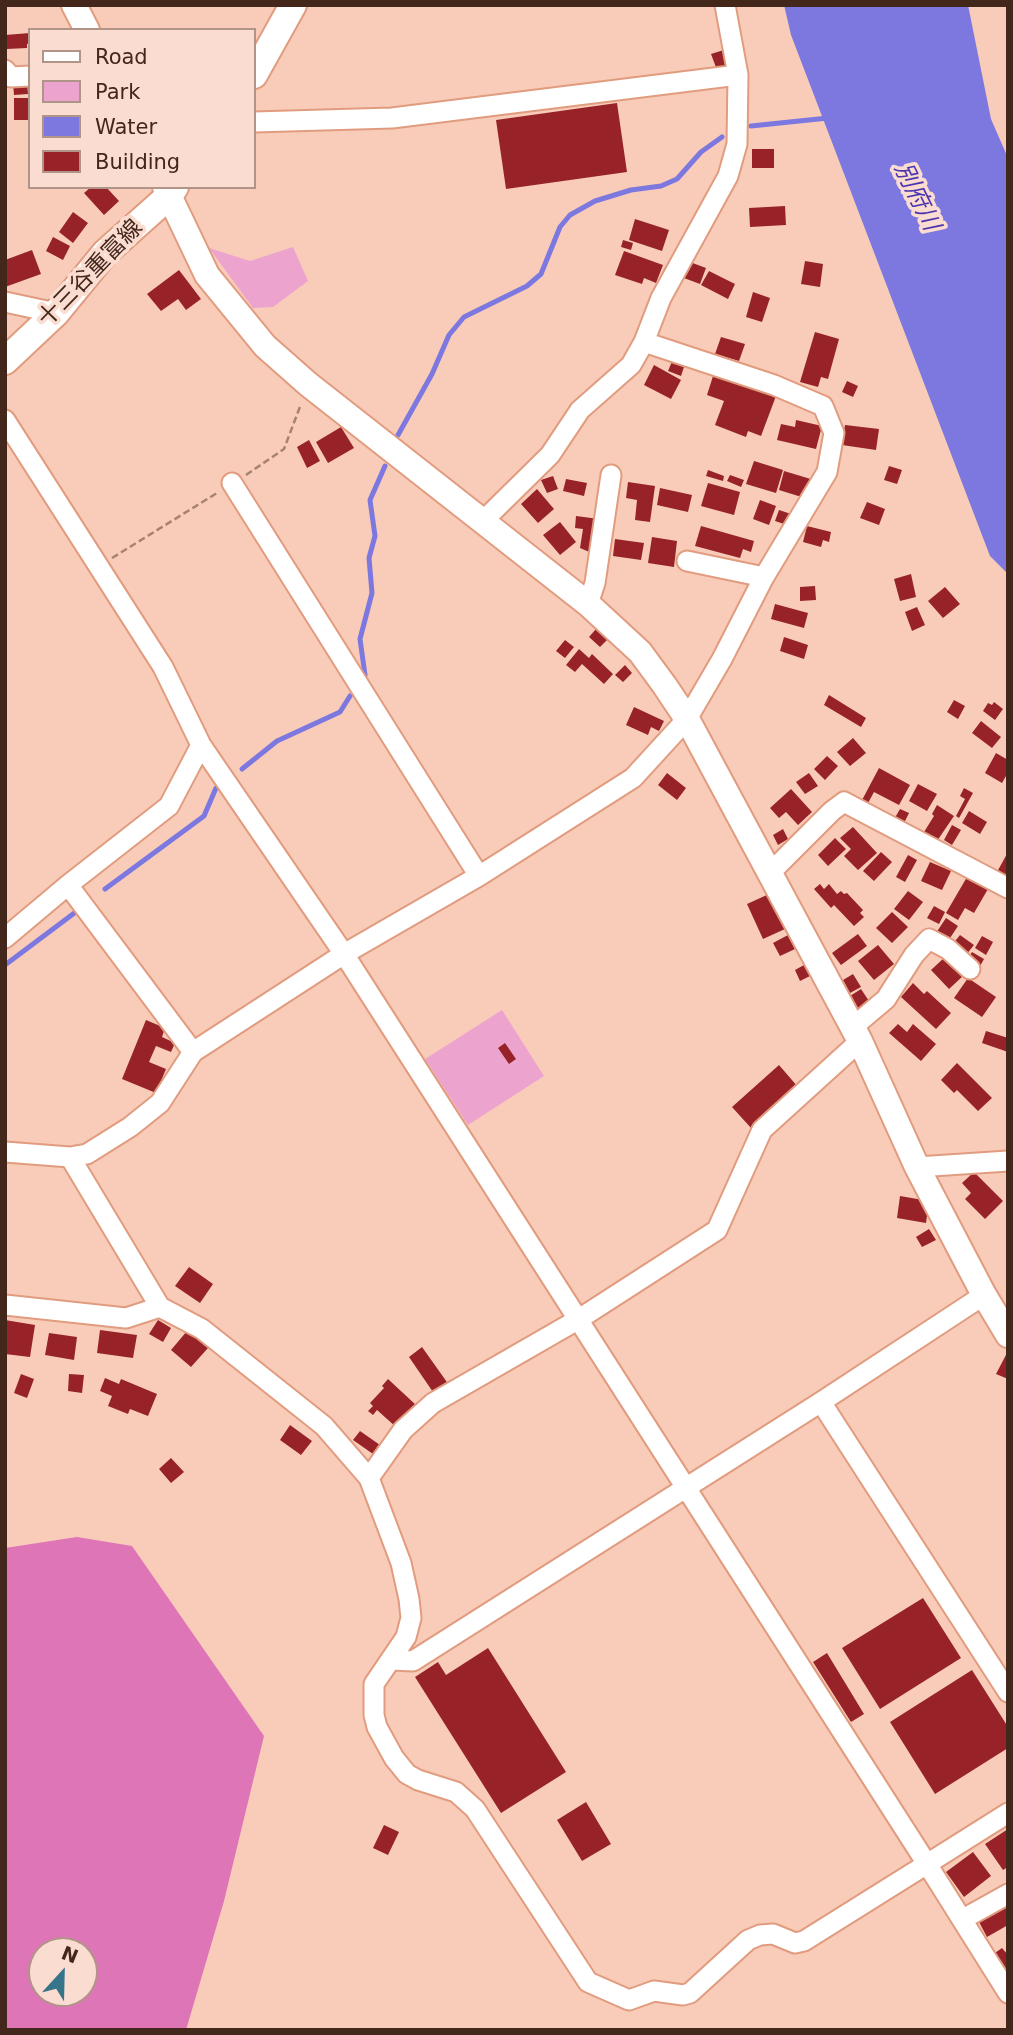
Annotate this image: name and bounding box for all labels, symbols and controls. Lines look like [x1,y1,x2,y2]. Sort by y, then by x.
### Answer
legend [28,28,256,189]
text: Road [95,45,148,69]
text: Park [95,80,140,104]
text: Water [95,115,157,139]
text: Building [95,150,180,174]
water label: 別府川 [887,158,945,236]
street label: 十三谷重富線 [33,215,149,333]
north arrow [28,1937,98,2007]
text: N [59,1941,82,1968]

